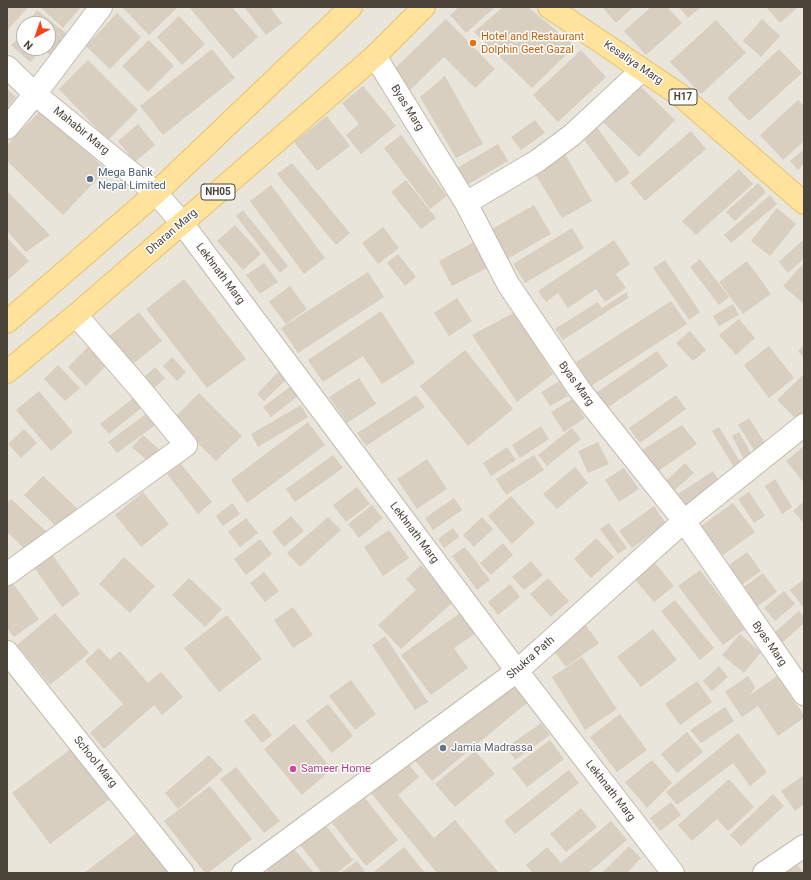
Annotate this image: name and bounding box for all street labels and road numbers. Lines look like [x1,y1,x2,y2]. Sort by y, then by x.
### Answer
street label: Kesaliya Marg [601,38,665,88]
street label: Byas Marg [388,83,426,133]
road number: H17 [669,89,697,105]
street label: Mahabir Marg [50,104,112,158]
road number: NH05 [201,184,235,200]
street label: Dharan Marg [144,206,200,258]
street label: Lekhnath Marg [193,241,247,307]
street label: Byas Marg [555,359,597,409]
street label: Lekhnath Marg [387,500,441,566]
street label: Byas Marg [749,619,789,669]
street label: Shukra Path [504,634,558,682]
street label: School Marg [70,734,120,790]
street label: Lekhnath Marg [582,758,638,824]

